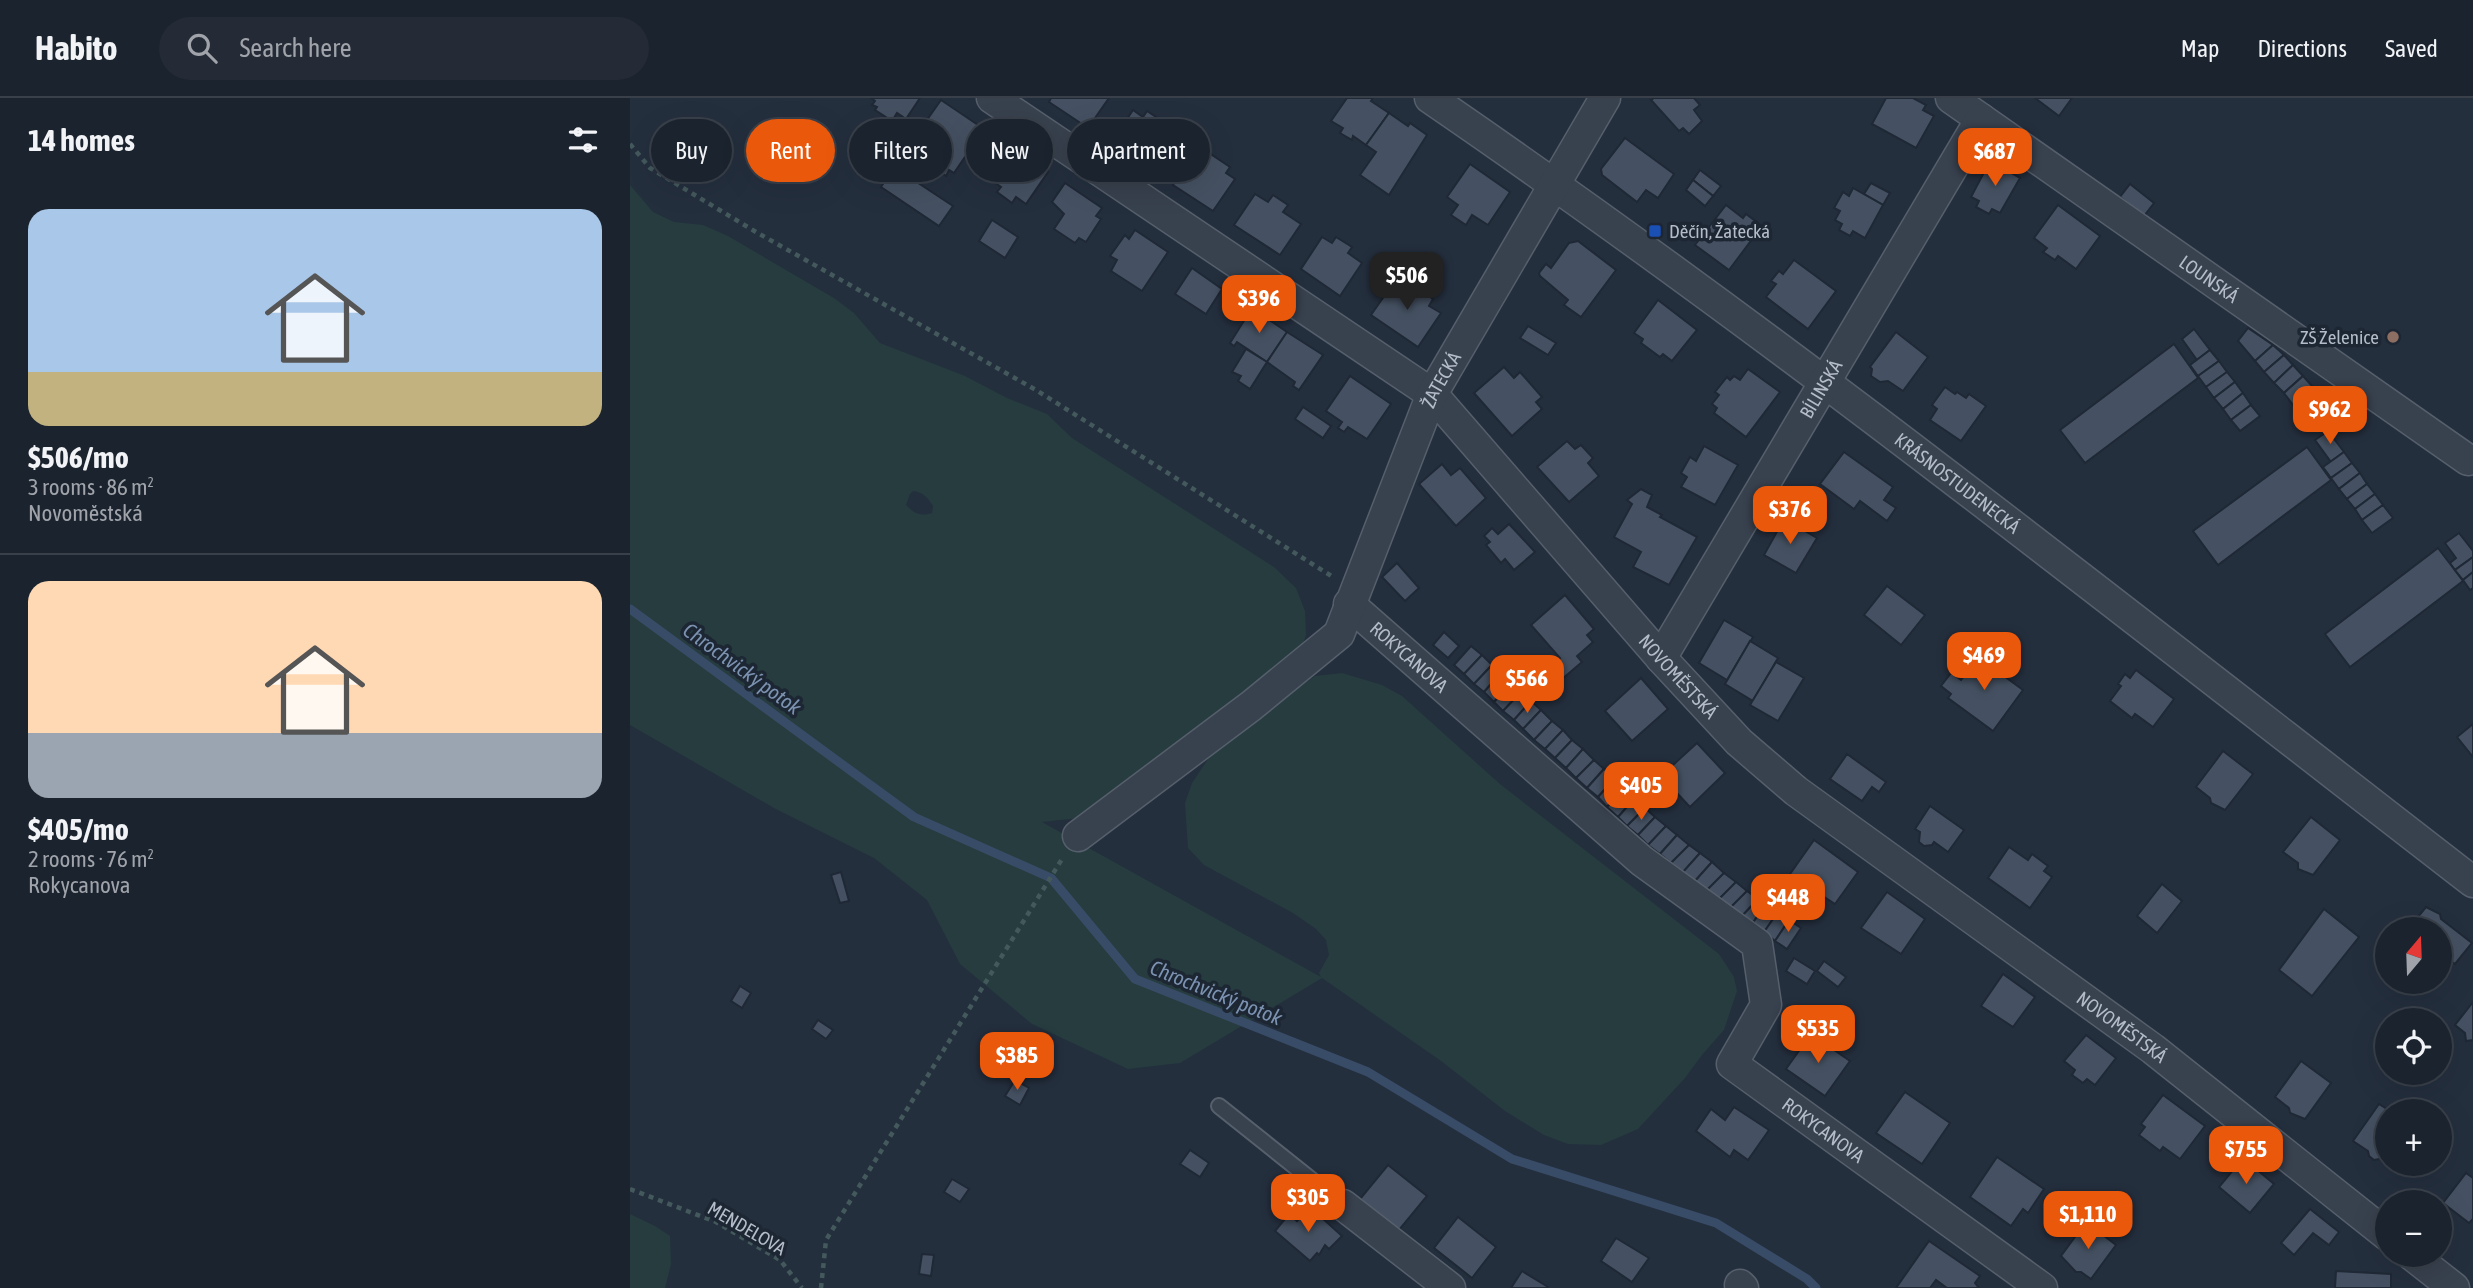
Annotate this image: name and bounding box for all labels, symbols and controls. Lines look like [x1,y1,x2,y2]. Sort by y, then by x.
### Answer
search box [159,17,649,80]
text: Habito [35,29,117,67]
icon: search [183,29,221,67]
text: Search here [239,33,352,63]
text: Map [2181,35,2219,62]
text: Directions [2257,35,2347,62]
text: Saved [2385,35,2438,62]
chip: Buy [651,119,732,182]
chip: Rent [746,119,835,182]
chip: Filters [849,119,952,182]
chip: New [966,119,1053,182]
chip: Apartment [1067,119,1210,182]
icon: filters [564,121,602,159]
text: 14 homes [28,123,135,157]
pin: $687 [1954,129,2036,188]
text: $687 [1974,138,2016,164]
place label: Děčín, Žatecká [1669,220,1770,242]
marker: Děčín, Žatecká [1647,223,1663,239]
street label: LOUNSKÁ [2175,250,2243,307]
pin: $506 [1366,252,1448,312]
icon: home [252,255,378,381]
text: $506 [1386,262,1428,288]
pin: $396 [1218,275,1300,335]
text: $396 [1238,285,1280,311]
place label: ZŠ Želenice [2300,326,2379,348]
marker: ZŠ Želenice [2385,329,2401,345]
street label: ŽATECKÁ [1417,347,1466,411]
street label: BÍLINSKÁ [1795,355,1847,422]
pin: $962 [2289,386,2371,446]
text: $962 [2309,396,2351,422]
street label: KRÁSNOSTUDENECKÁ [1891,428,2025,538]
text: $506/mo [28,440,129,474]
text: 3 rooms · 86 m² [28,474,154,500]
pin: $376 [1749,486,1831,546]
text: $376 [1769,496,1811,522]
text: Novoměstská [28,500,143,526]
water label: Chrochvický potok [679,617,807,719]
street label: ROKYCANOVA [1366,617,1453,697]
icon: home [252,627,378,753]
street label: NOVOMĚSTSKÁ [1634,630,1723,723]
pin: $469 [1943,632,2025,692]
text: $469 [1963,642,2005,668]
pin: $566 [1486,656,1568,715]
text: $566 [1506,665,1548,691]
pin: $405 [1600,762,1682,822]
text: $405 [1620,772,1662,798]
text: $405/mo [28,812,129,846]
text: 2 rooms · 76 m² [28,846,154,872]
text: Rokycanova [28,872,131,898]
pin: $448 [1747,874,1829,934]
text: $448 [1767,884,1809,910]
north arrow [2375,917,2452,994]
map controls [2375,917,2452,1267]
water label: Chrochvický potok [1147,955,1286,1030]
street label: NOVOMĚSTSKÁ [2073,987,2172,1067]
pin: $535 [1777,1006,1859,1065]
button: locate [2375,1008,2452,1085]
text: $535 [1797,1015,1839,1041]
pin: $385 [976,1032,1058,1092]
text: $385 [996,1042,1038,1068]
street label: ROKYCANOVA [1778,1093,1869,1167]
button: + [2375,1099,2452,1176]
pin: $755 [2205,1126,2287,1186]
text: $755 [2225,1136,2267,1162]
pin: $305 [1267,1174,1349,1234]
text: $305 [1287,1184,1329,1210]
button: − [2375,1190,2452,1267]
pin: $1,110 [2031,1192,2145,1251]
street label: MENDELOVA [704,1197,791,1260]
text: $1,110 [2060,1201,2117,1227]

